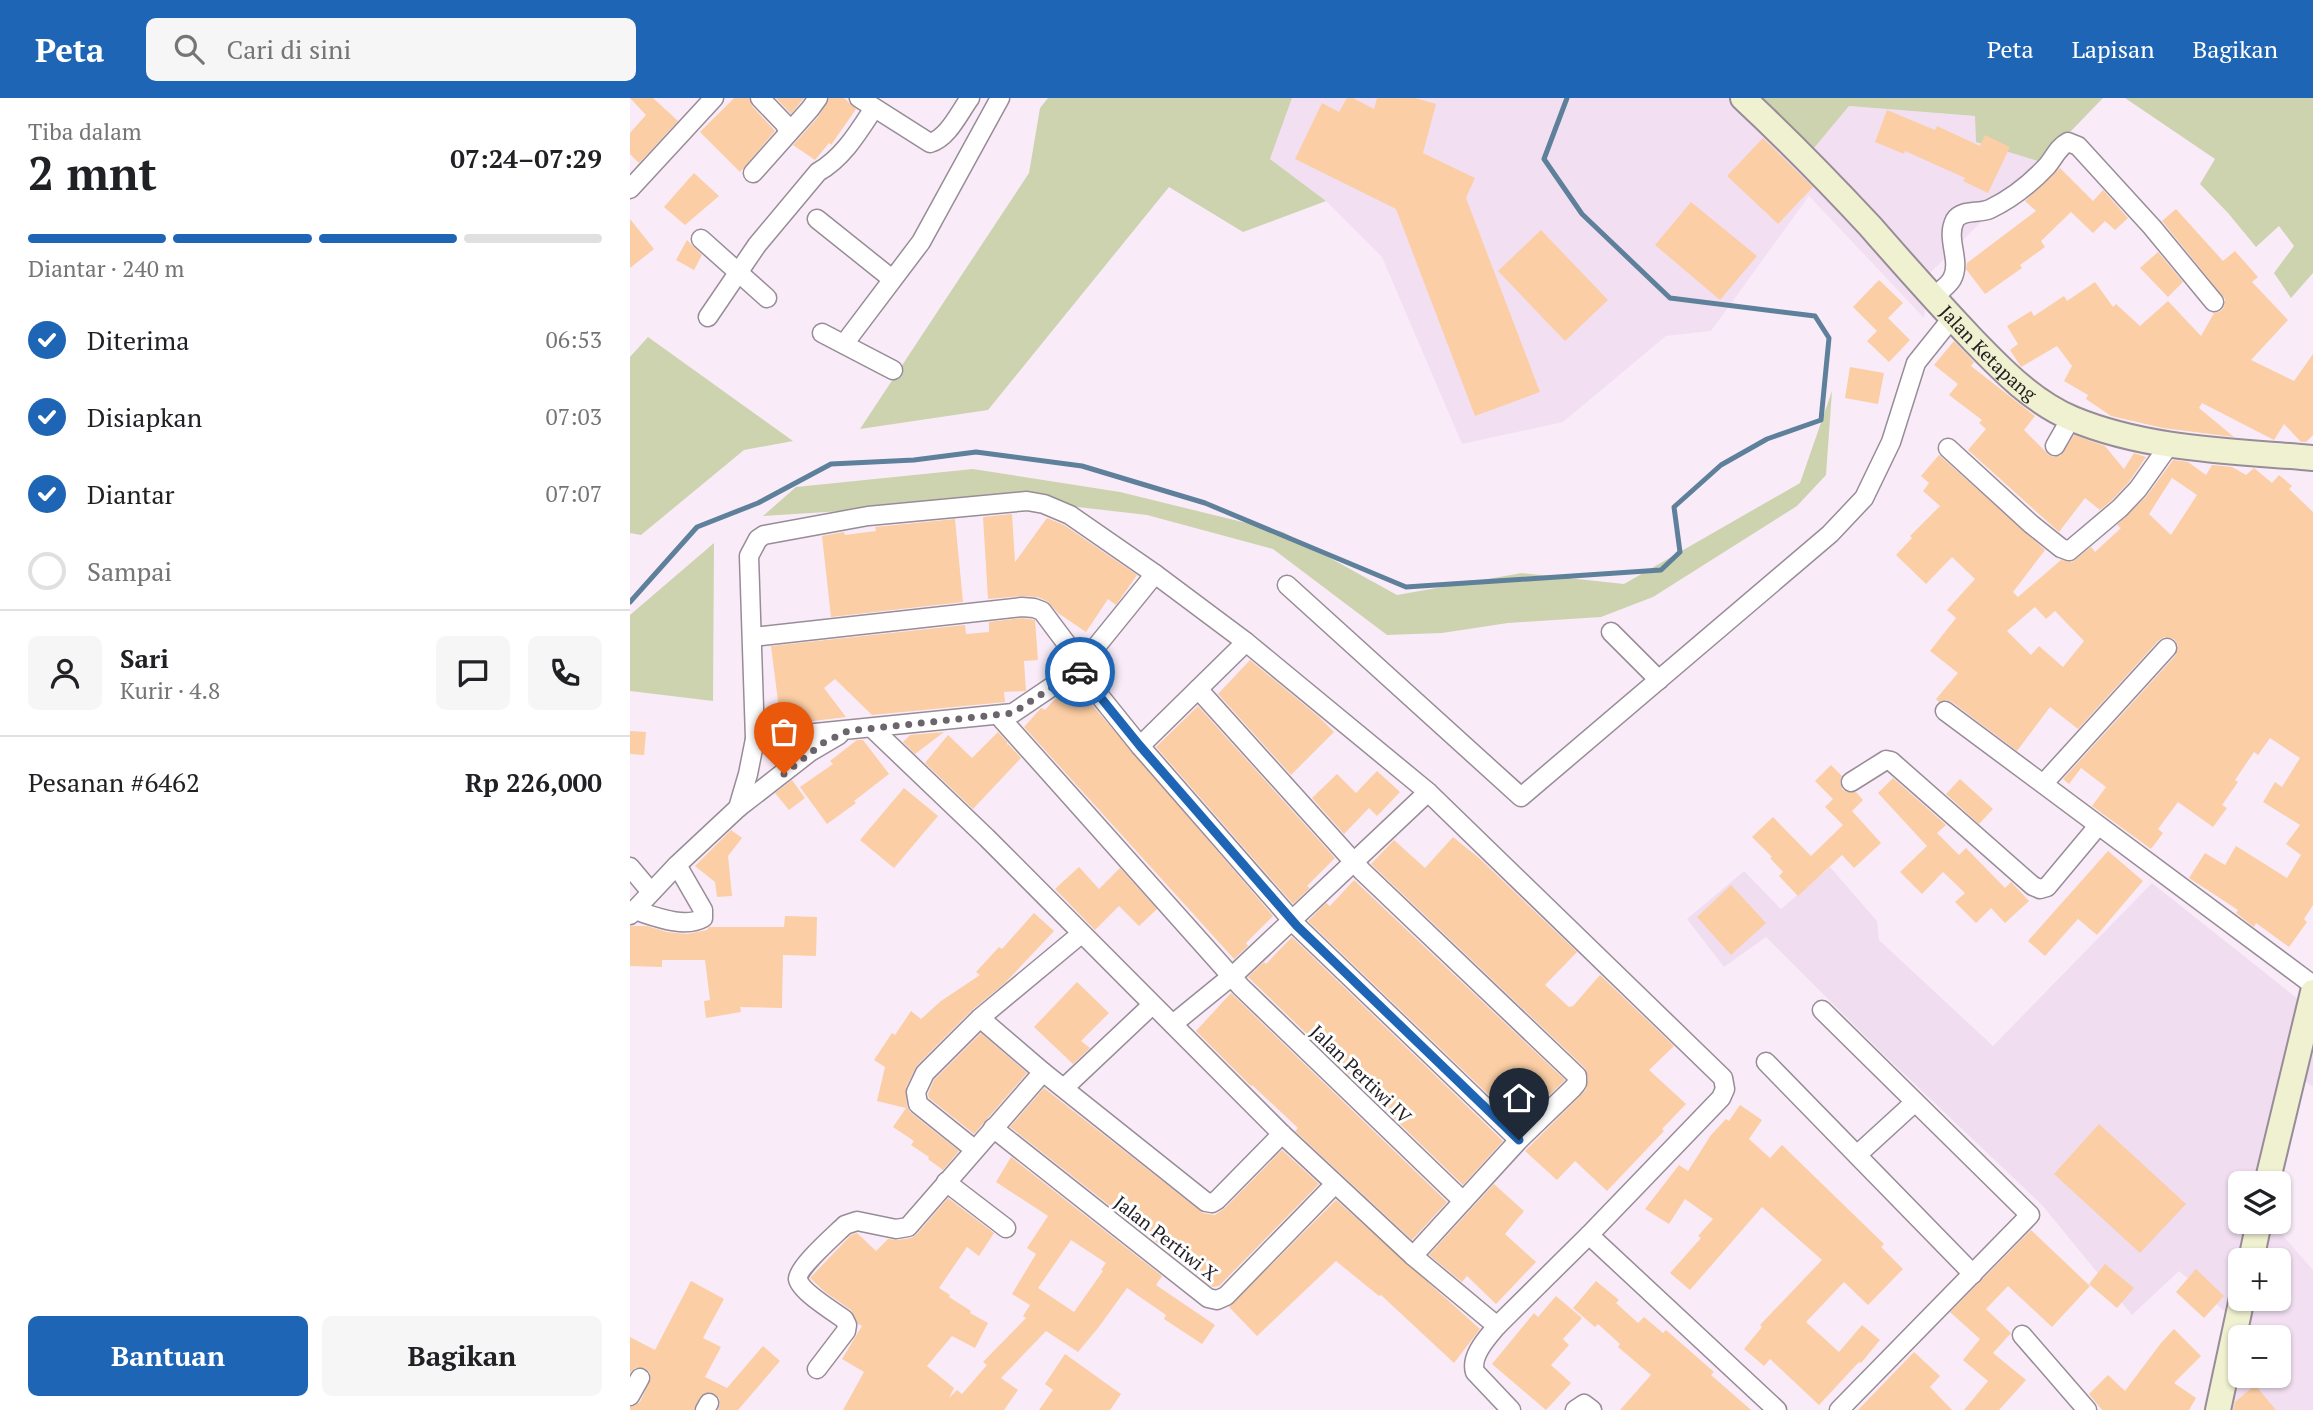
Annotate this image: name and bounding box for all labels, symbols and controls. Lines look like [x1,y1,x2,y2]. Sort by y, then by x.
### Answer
search box [146,18,636,81]
text: Peta [35,28,104,71]
icon: search [170,30,208,68]
text: Cari di sini [226,32,351,66]
text: Peta [1987,33,2034,65]
text: Lapisan [2072,33,2155,65]
text: Bagikan [2193,33,2278,65]
text: Tiba dalam [28,116,142,147]
text: 07:24–07:29 [450,141,602,175]
text: 2 mnt [28,142,157,203]
text: Diantar · 240 m [28,253,184,284]
street label: Jalan Ketapang [1935,300,2043,407]
icon: check [28,321,66,359]
text: Diterima [87,323,189,357]
text: 06:53 [545,324,602,355]
icon: check [28,398,66,436]
text: Disiapkan [87,400,202,434]
text: 07:03 [545,401,602,432]
icon: check [28,475,66,513]
text: Diantar [87,477,175,511]
text: 07:07 [545,478,602,509]
text: Sampai [87,554,172,588]
button: person [28,636,102,710]
button: chat [436,636,510,710]
button: phone [528,636,602,710]
courier [1045,637,1115,707]
text: Sari [120,641,169,675]
icon: car [1061,653,1099,691]
text: Kurir · 4.8 [120,675,220,706]
pin [754,702,814,774]
icon: bag [765,713,803,751]
text: Pesanan #6462 [28,765,200,799]
text: Rp 226,000 [465,765,602,799]
street label: Jalan Pertiwi IV [1305,1019,1417,1128]
pin [1489,1068,1549,1140]
icon: home [1500,1079,1538,1117]
map controls [2228,1171,2291,1388]
button: layers [2228,1171,2291,1234]
street label: Jalan Pertiwi X [1110,1189,1223,1286]
button: + [2228,1248,2291,1311]
button: Bantuan [28,1316,308,1396]
button: Bagikan [322,1316,602,1396]
button: − [2228,1325,2291,1388]

